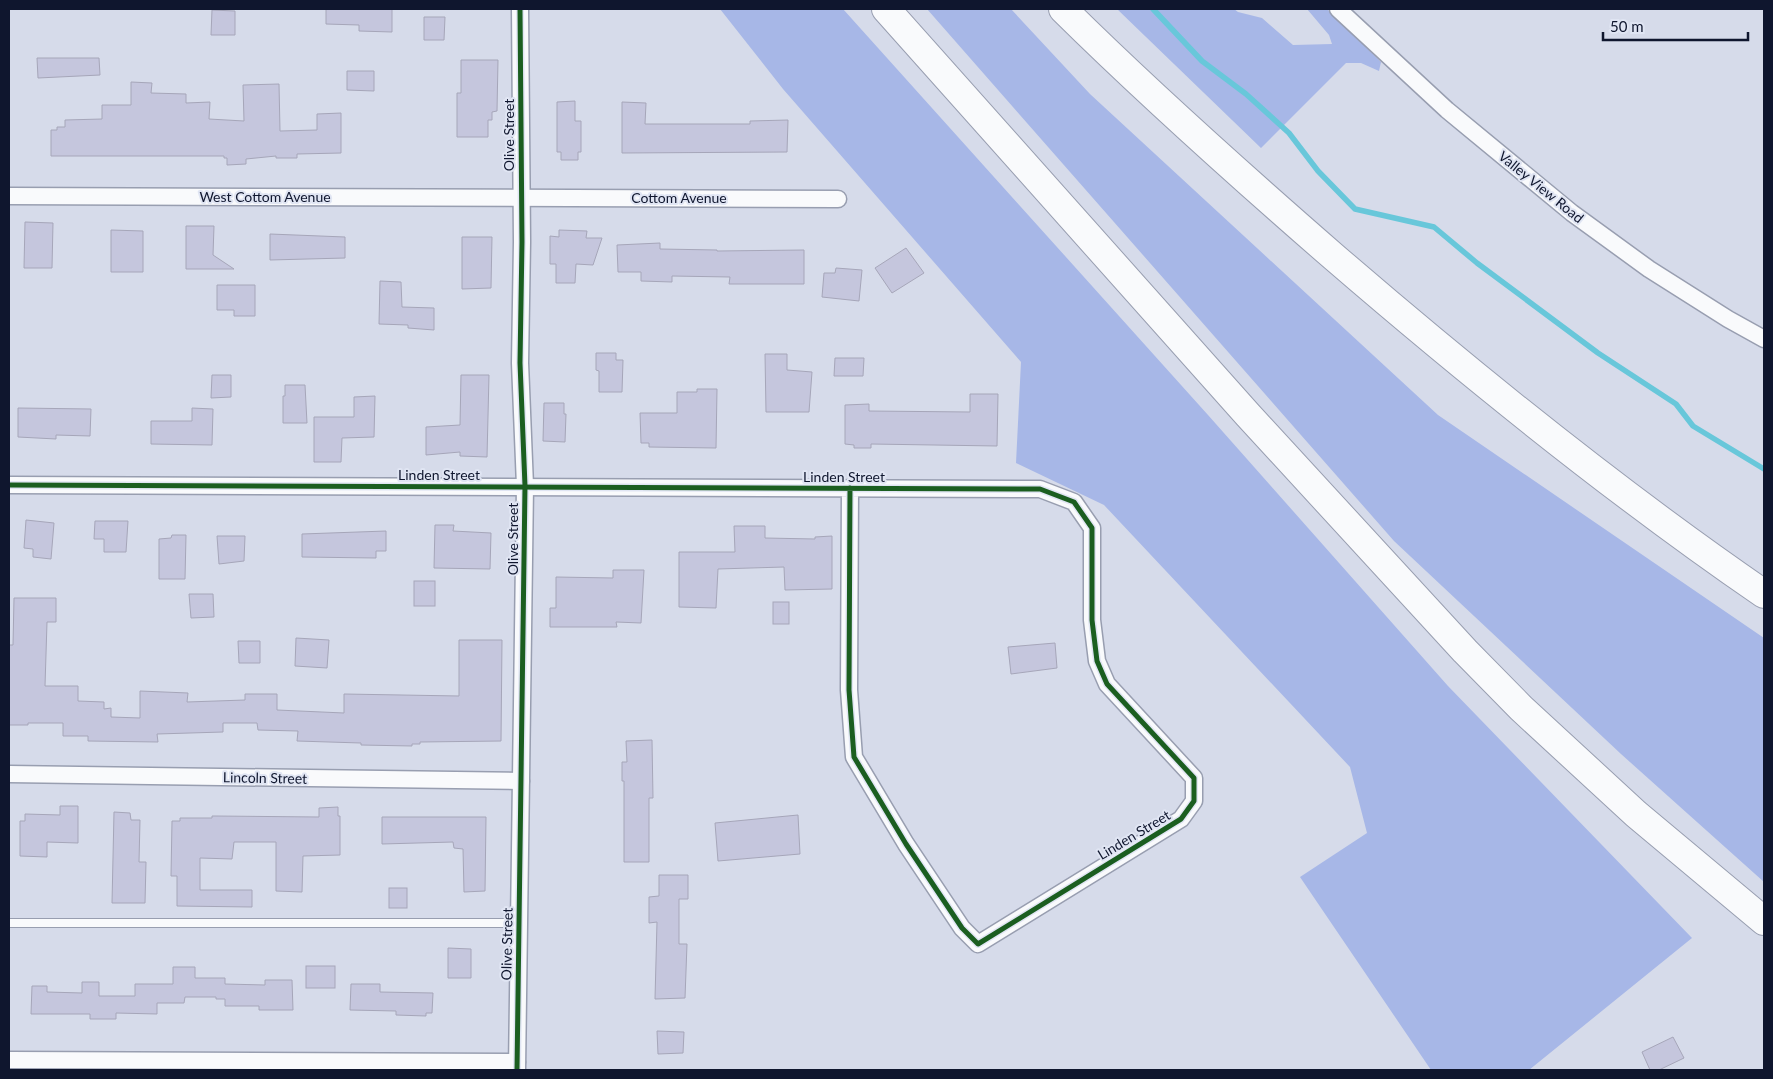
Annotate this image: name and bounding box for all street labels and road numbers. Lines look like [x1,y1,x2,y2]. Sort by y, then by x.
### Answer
street label: Olive Street [500,99,517,171]
street label: Valley View Road [1495,147,1587,226]
street label: West Cottom Avenue [199,188,331,205]
street label: Cottom Avenue [631,189,727,206]
street label: Linden Street [398,466,480,483]
street label: Linden Street [803,468,885,485]
street label: Olive Street [504,503,521,575]
street label: Lincoln Street [223,768,307,787]
street label: Linden Street [1094,806,1173,863]
street label: Olive Street [497,908,516,980]

